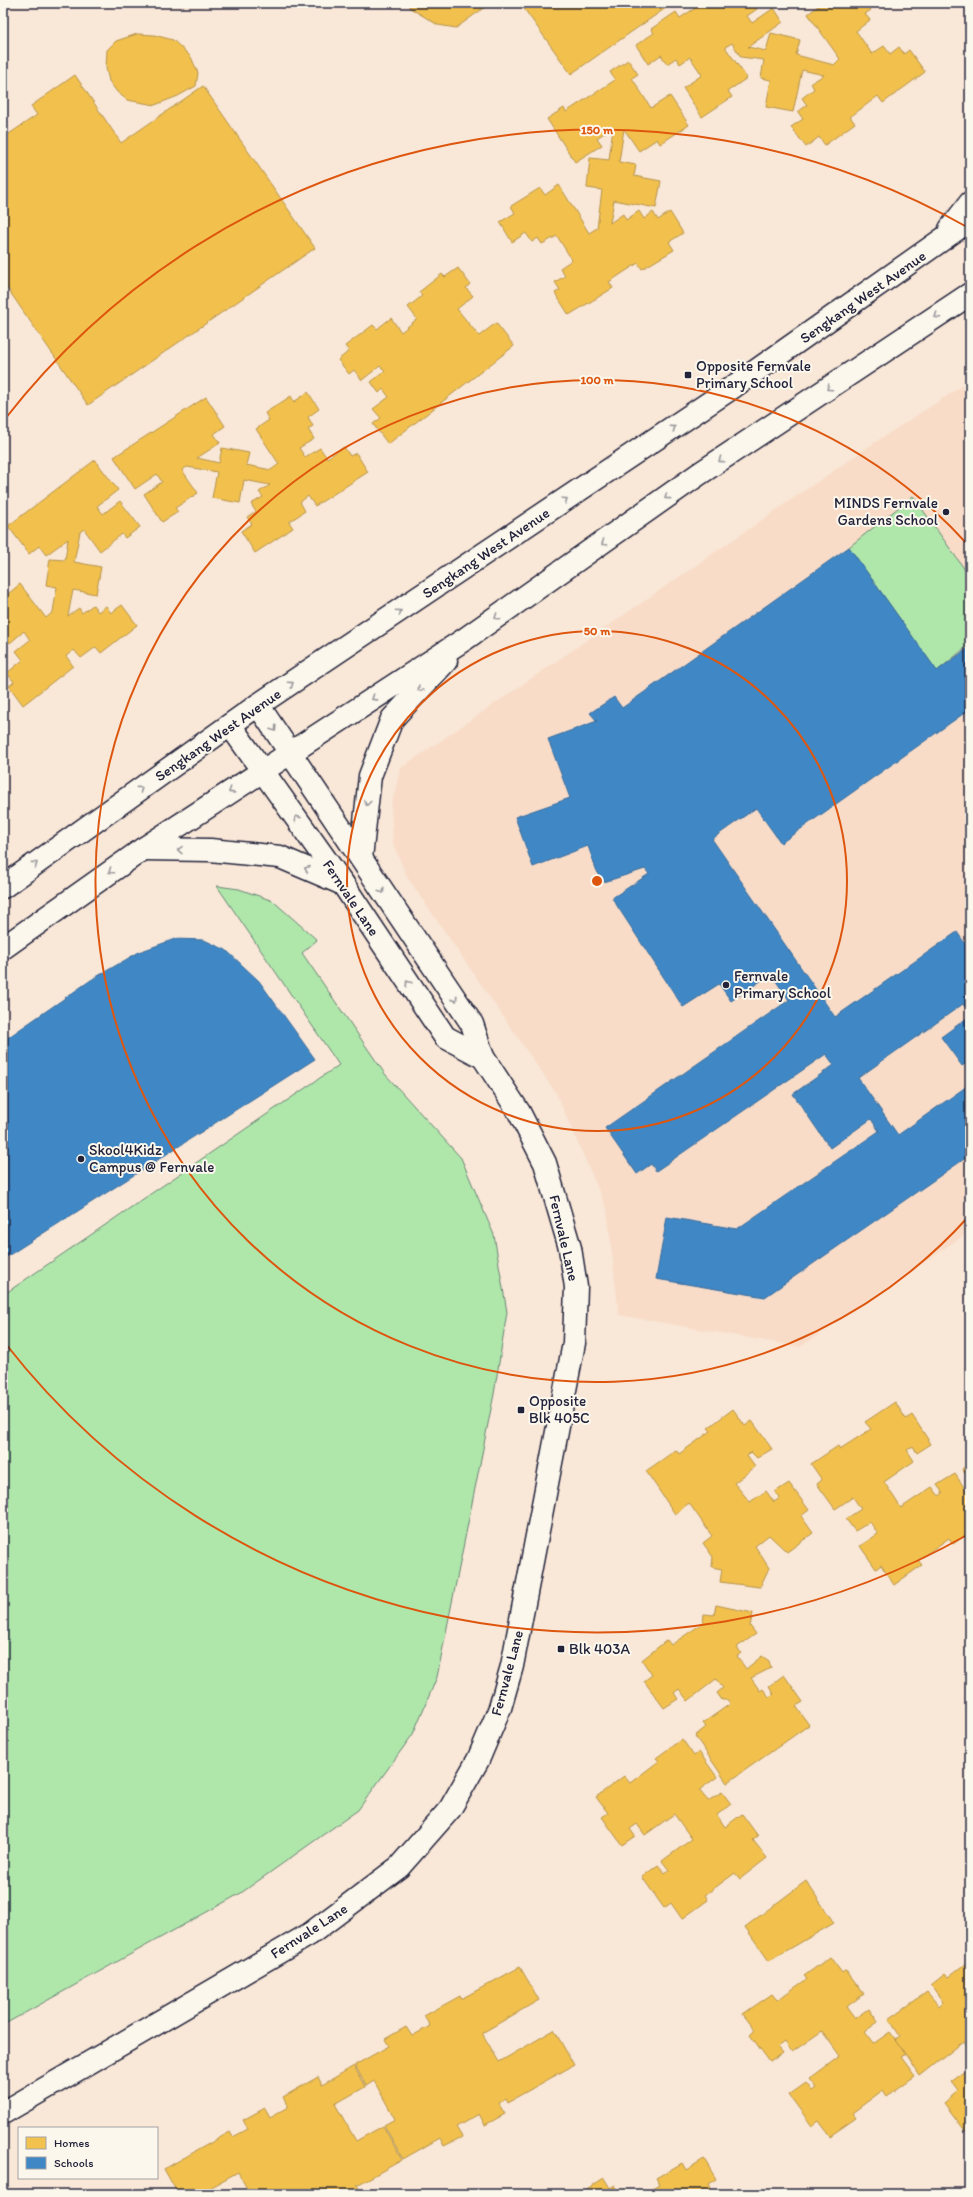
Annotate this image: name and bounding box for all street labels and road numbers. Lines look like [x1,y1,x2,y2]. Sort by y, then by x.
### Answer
street label: Sengkang West Avenue [797,247,929,347]
street label: Sengkang West Avenue [419,504,553,602]
street label: Sengkang West Avenue [152,685,284,785]
street label: Fernvale Lane [319,856,383,940]
street label: Fernvale Lane [545,1193,583,1283]
street label: Fernvale Lane [487,1628,527,1718]
street label: Fernvale Lane [267,1899,351,1963]

